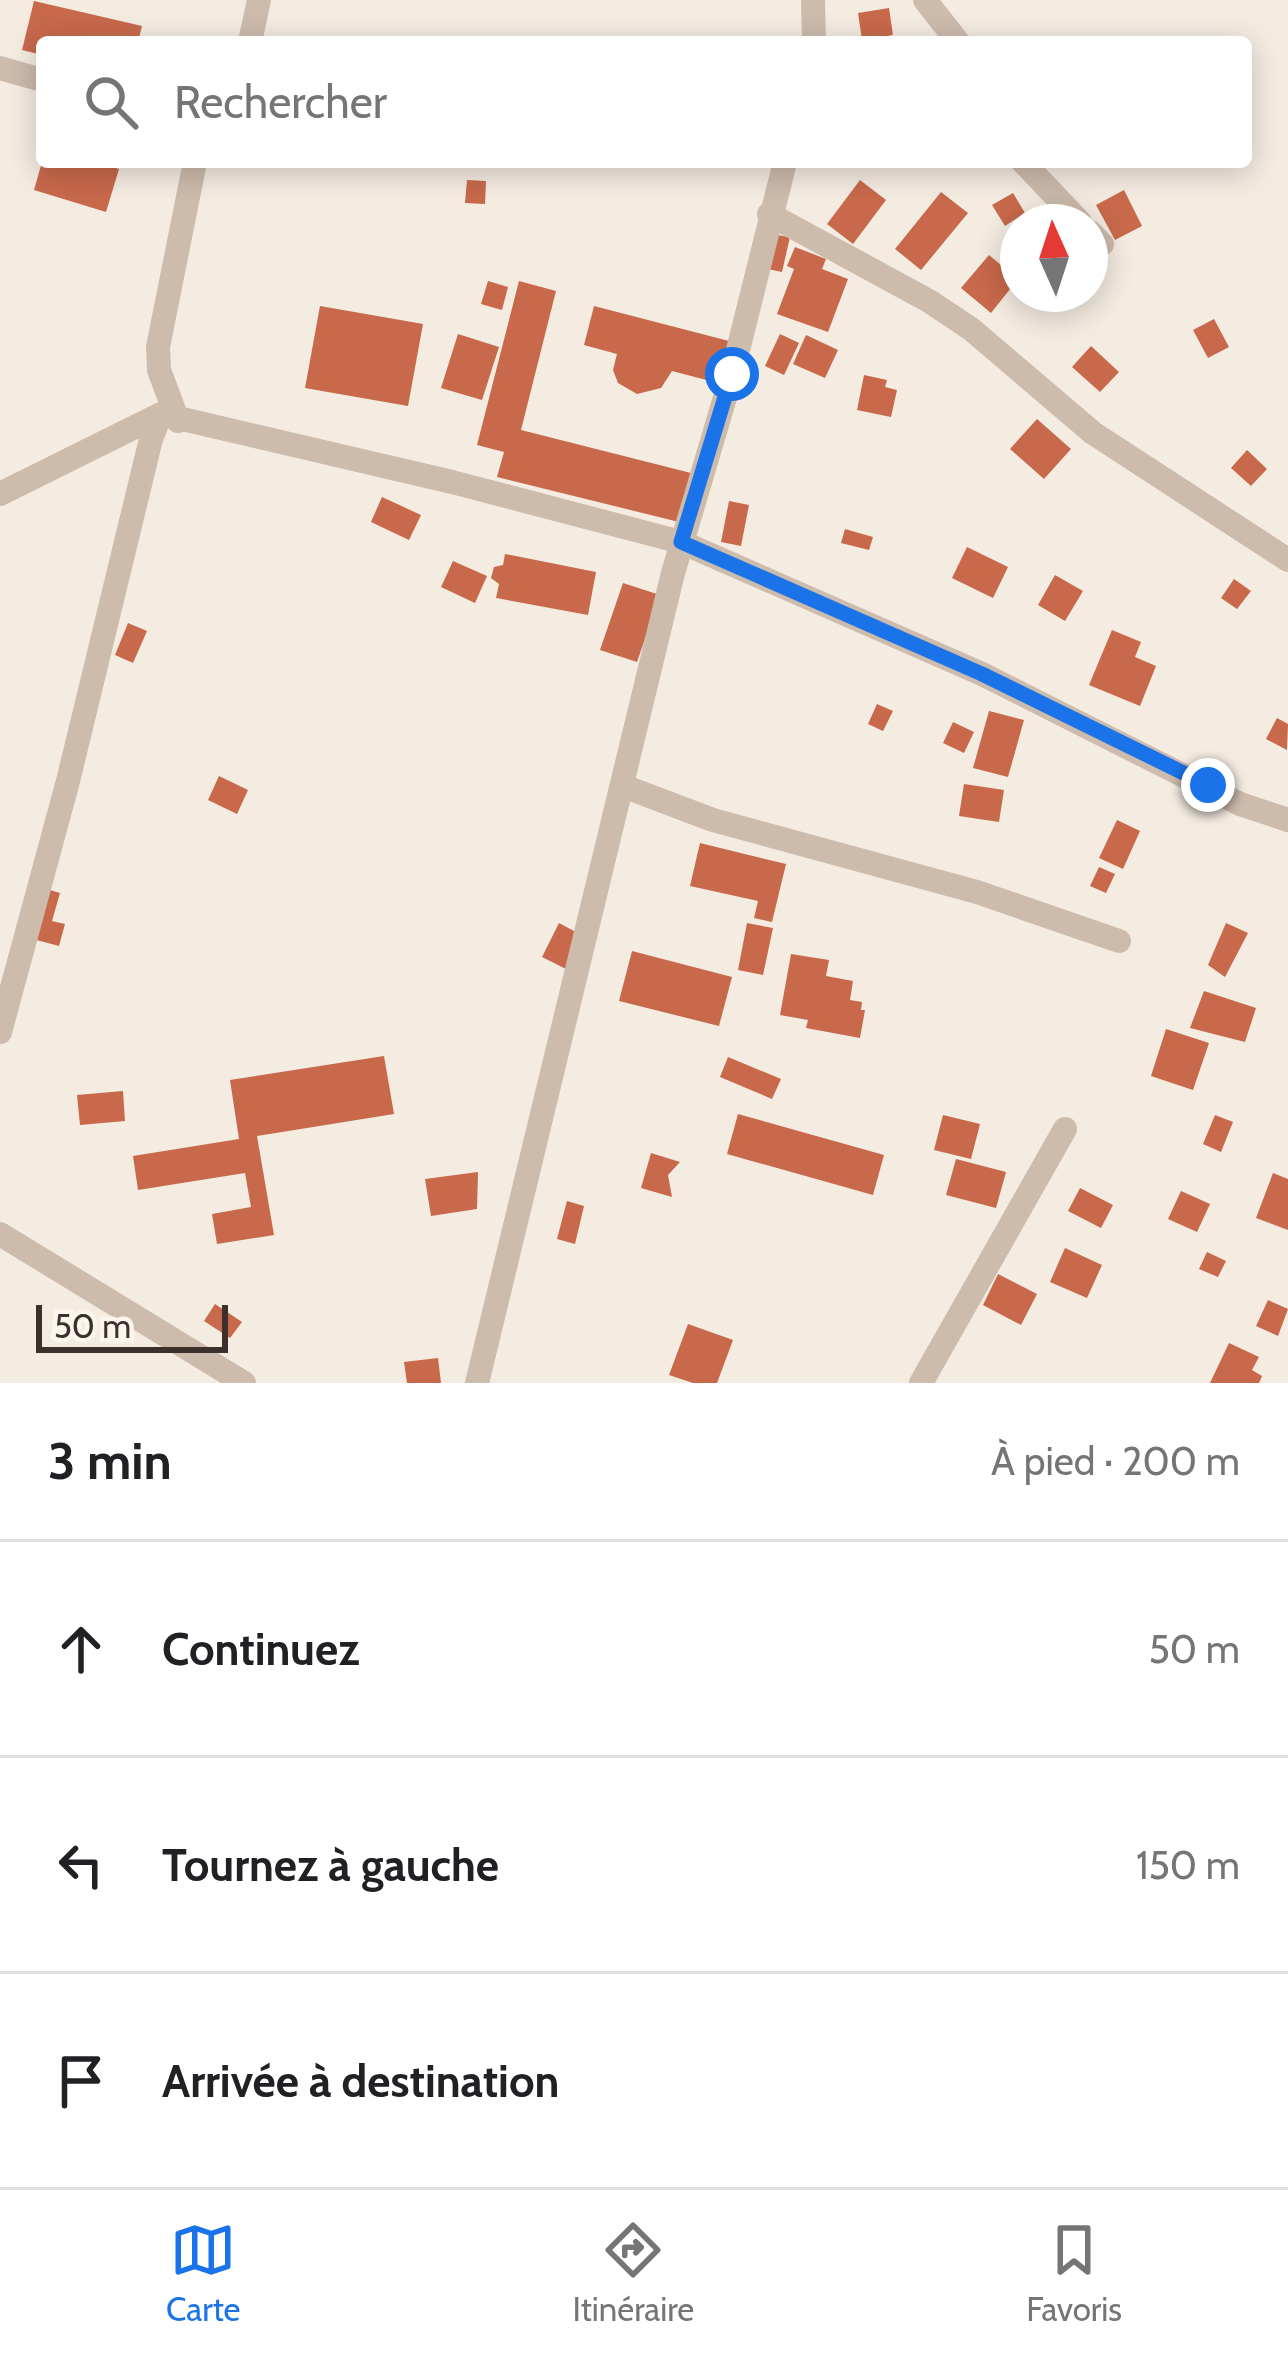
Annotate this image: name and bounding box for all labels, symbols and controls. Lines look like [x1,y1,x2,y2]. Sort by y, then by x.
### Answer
search box [36,36,1252,168]
icon: search [78,69,144,135]
text: Rechercher [174,75,387,129]
north arrow [1000,204,1108,312]
route start [705,347,759,401]
route end [1181,758,1235,812]
scale bar [36,1299,228,1352]
text: 50 m [54,1306,131,1346]
text: 3 min [48,1430,172,1492]
text: À pied · 200 m [991,1437,1240,1485]
icon: ahead [48,1616,114,1682]
text: Continuez [162,1622,359,1676]
text: 50 m [1149,1625,1240,1673]
icon: left [48,1832,114,1898]
text: Tournez à gauche [162,1838,499,1892]
text: 150 m [1136,1841,1240,1889]
icon: arrive [48,2048,114,2114]
text: Arrivée à destination [162,2054,559,2108]
tab: Carte [166,2217,241,2329]
tab: Itinéraire [573,2217,694,2329]
tab: Favoris [1026,2217,1122,2329]

